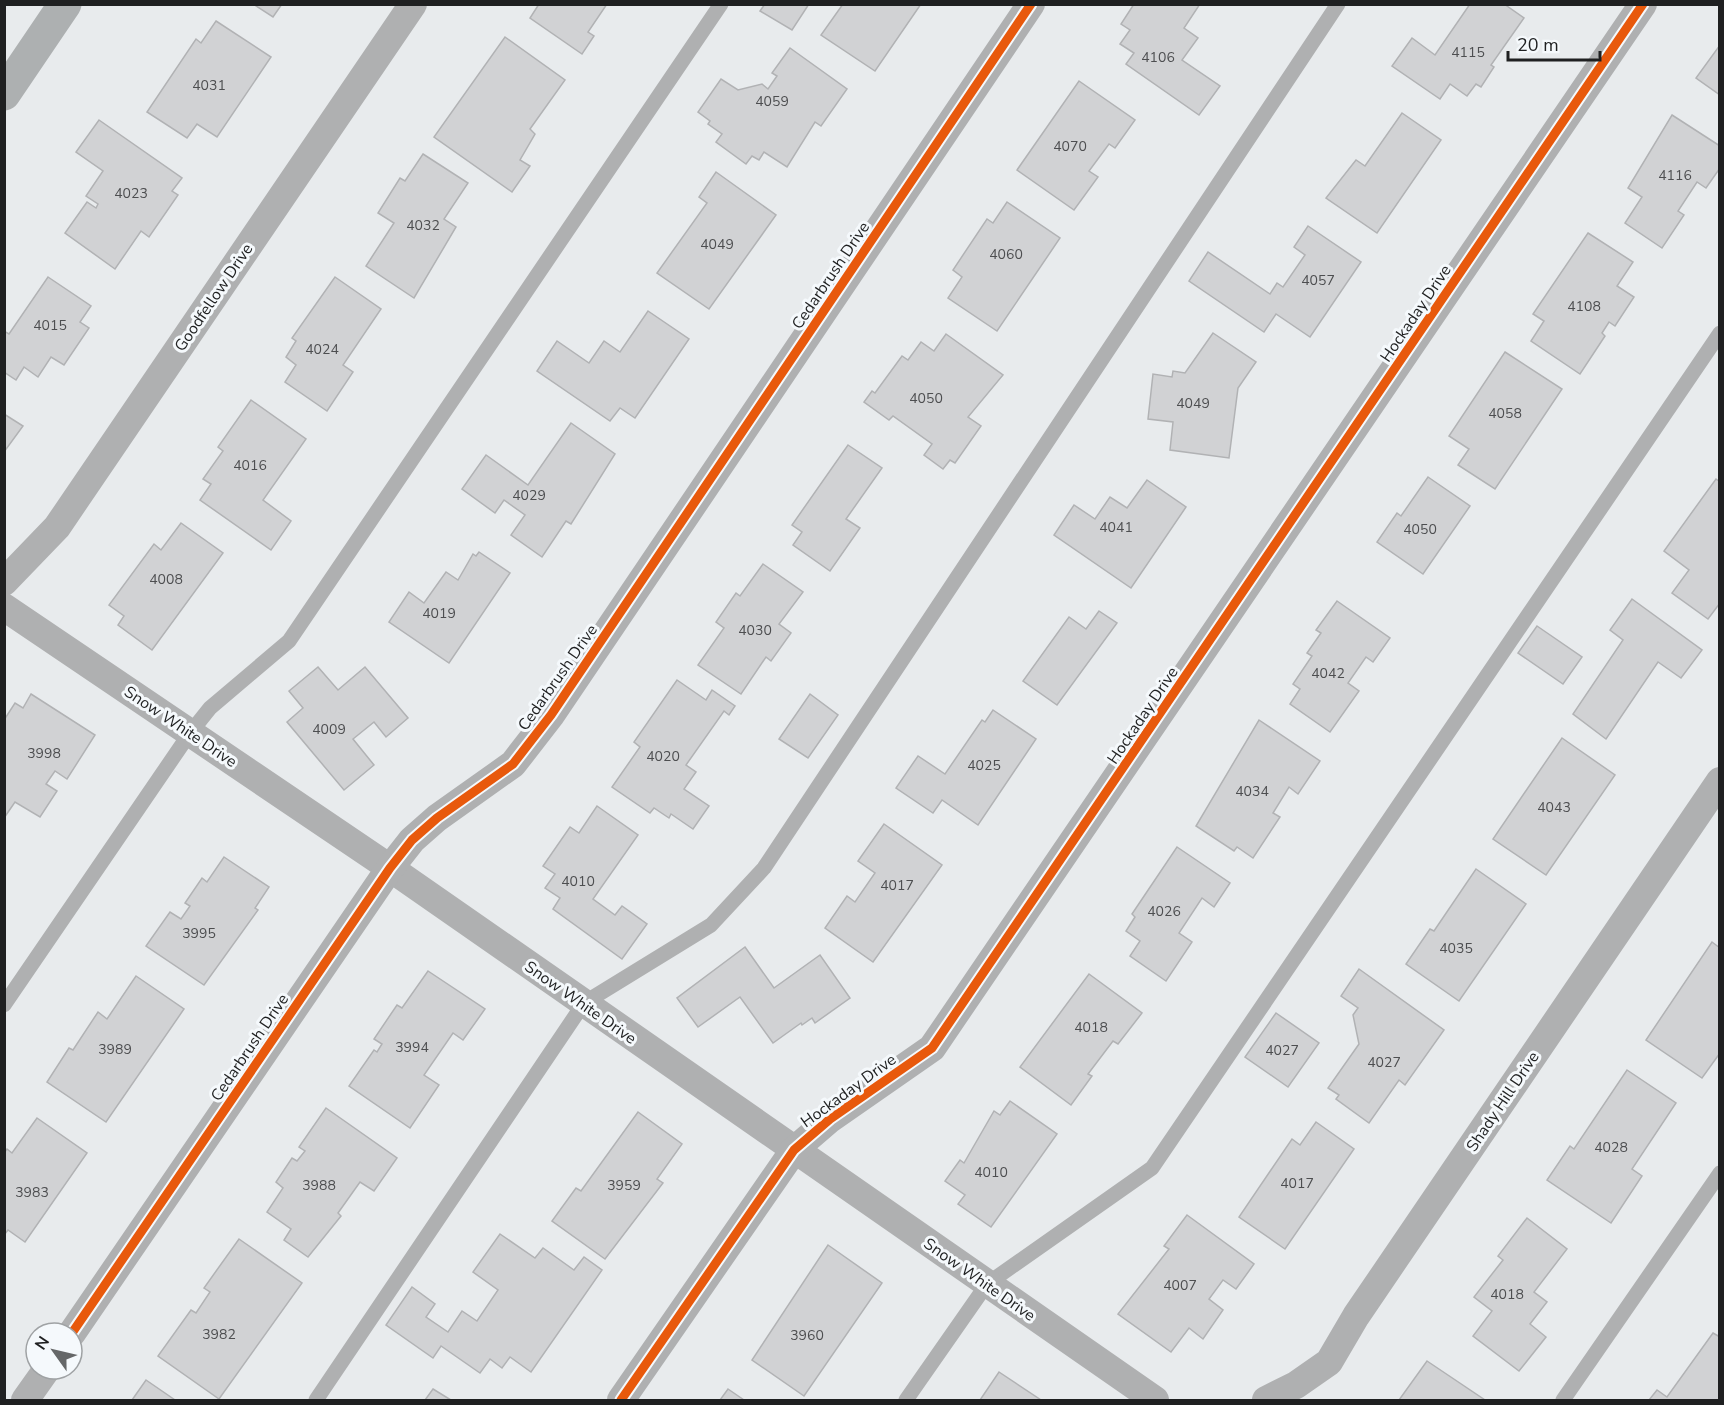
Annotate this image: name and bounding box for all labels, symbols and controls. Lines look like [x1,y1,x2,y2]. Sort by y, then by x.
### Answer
scale bar [1508,24,1600,62]
text: 20 m [1517,33,1559,57]
house number: 4115 [1451,43,1485,62]
house number: 4106 [1141,48,1175,67]
house number: 4031 [192,76,226,95]
house number: 4059 [755,92,789,111]
house number: 4070 [1053,137,1087,156]
house number: 4116 [1658,166,1692,185]
house number: 4023 [114,184,148,203]
house number: 4032 [406,216,440,235]
street label: Cedarbrush Drive [787,218,875,334]
house number: 4049 [700,235,734,254]
street label: Goodfellow Drive [169,239,258,356]
house number: 4060 [989,245,1023,264]
street label: Hockaday Drive [1375,261,1457,367]
house number: 4057 [1301,271,1335,290]
house number: 4108 [1567,297,1601,316]
house number: 4015 [33,316,67,335]
house number: 4024 [305,340,339,359]
house number: 4050 [909,389,943,408]
house number: 4049 [1176,394,1210,413]
house number: 4058 [1488,404,1522,423]
house number: 4016 [233,456,267,475]
house number: 4029 [512,486,546,505]
house number: 4041 [1099,518,1133,537]
house number: 4050 [1403,520,1437,539]
house number: 4008 [149,570,183,589]
house number: 4019 [422,604,456,623]
street label: Cedarbrush Drive [513,620,603,735]
house number: 4030 [738,621,772,640]
street label: Hockaday Drive [1102,663,1184,769]
house number: 4042 [1311,664,1345,683]
street label: Snow White Drive [120,681,241,773]
house number: 4009 [312,720,346,739]
house number: 3998 [27,744,61,763]
house number: 4020 [646,747,680,766]
house number: 4025 [967,756,1001,775]
house number: 4034 [1235,782,1269,801]
house number: 4043 [1537,798,1571,817]
house number: 4010 [561,872,595,891]
house number: 4017 [880,876,914,895]
house number: 4026 [1147,902,1181,921]
house number: 3995 [182,924,216,943]
house number: 4035 [1439,939,1473,958]
street label: Snow White Drive [520,956,641,1050]
street label: Cedarbrush Drive [206,990,294,1106]
house number: 4018 [1074,1018,1108,1037]
house number: 3994 [395,1038,429,1057]
house number: 3989 [98,1040,132,1059]
house number: 4027 [1265,1041,1299,1060]
street label: Shady Hill Drive [1461,1047,1545,1156]
street label: Hockaday Drive [796,1049,901,1133]
house number: 4027 [1367,1053,1401,1072]
house number: 4028 [1594,1138,1628,1157]
house number: 4010 [974,1163,1008,1182]
house number: 4017 [1280,1174,1314,1193]
house number: 3988 [302,1176,336,1195]
house number: 3959 [607,1176,641,1195]
house number: 3983 [15,1183,49,1202]
street label: Snow White Drive [919,1233,1040,1327]
house number: 4007 [1163,1276,1197,1295]
house number: 4018 [1490,1285,1524,1304]
north arrow [24,1321,84,1381]
house number: 3982 [202,1325,236,1344]
house number: 3960 [790,1326,824,1345]
text: N [30,1332,55,1354]

